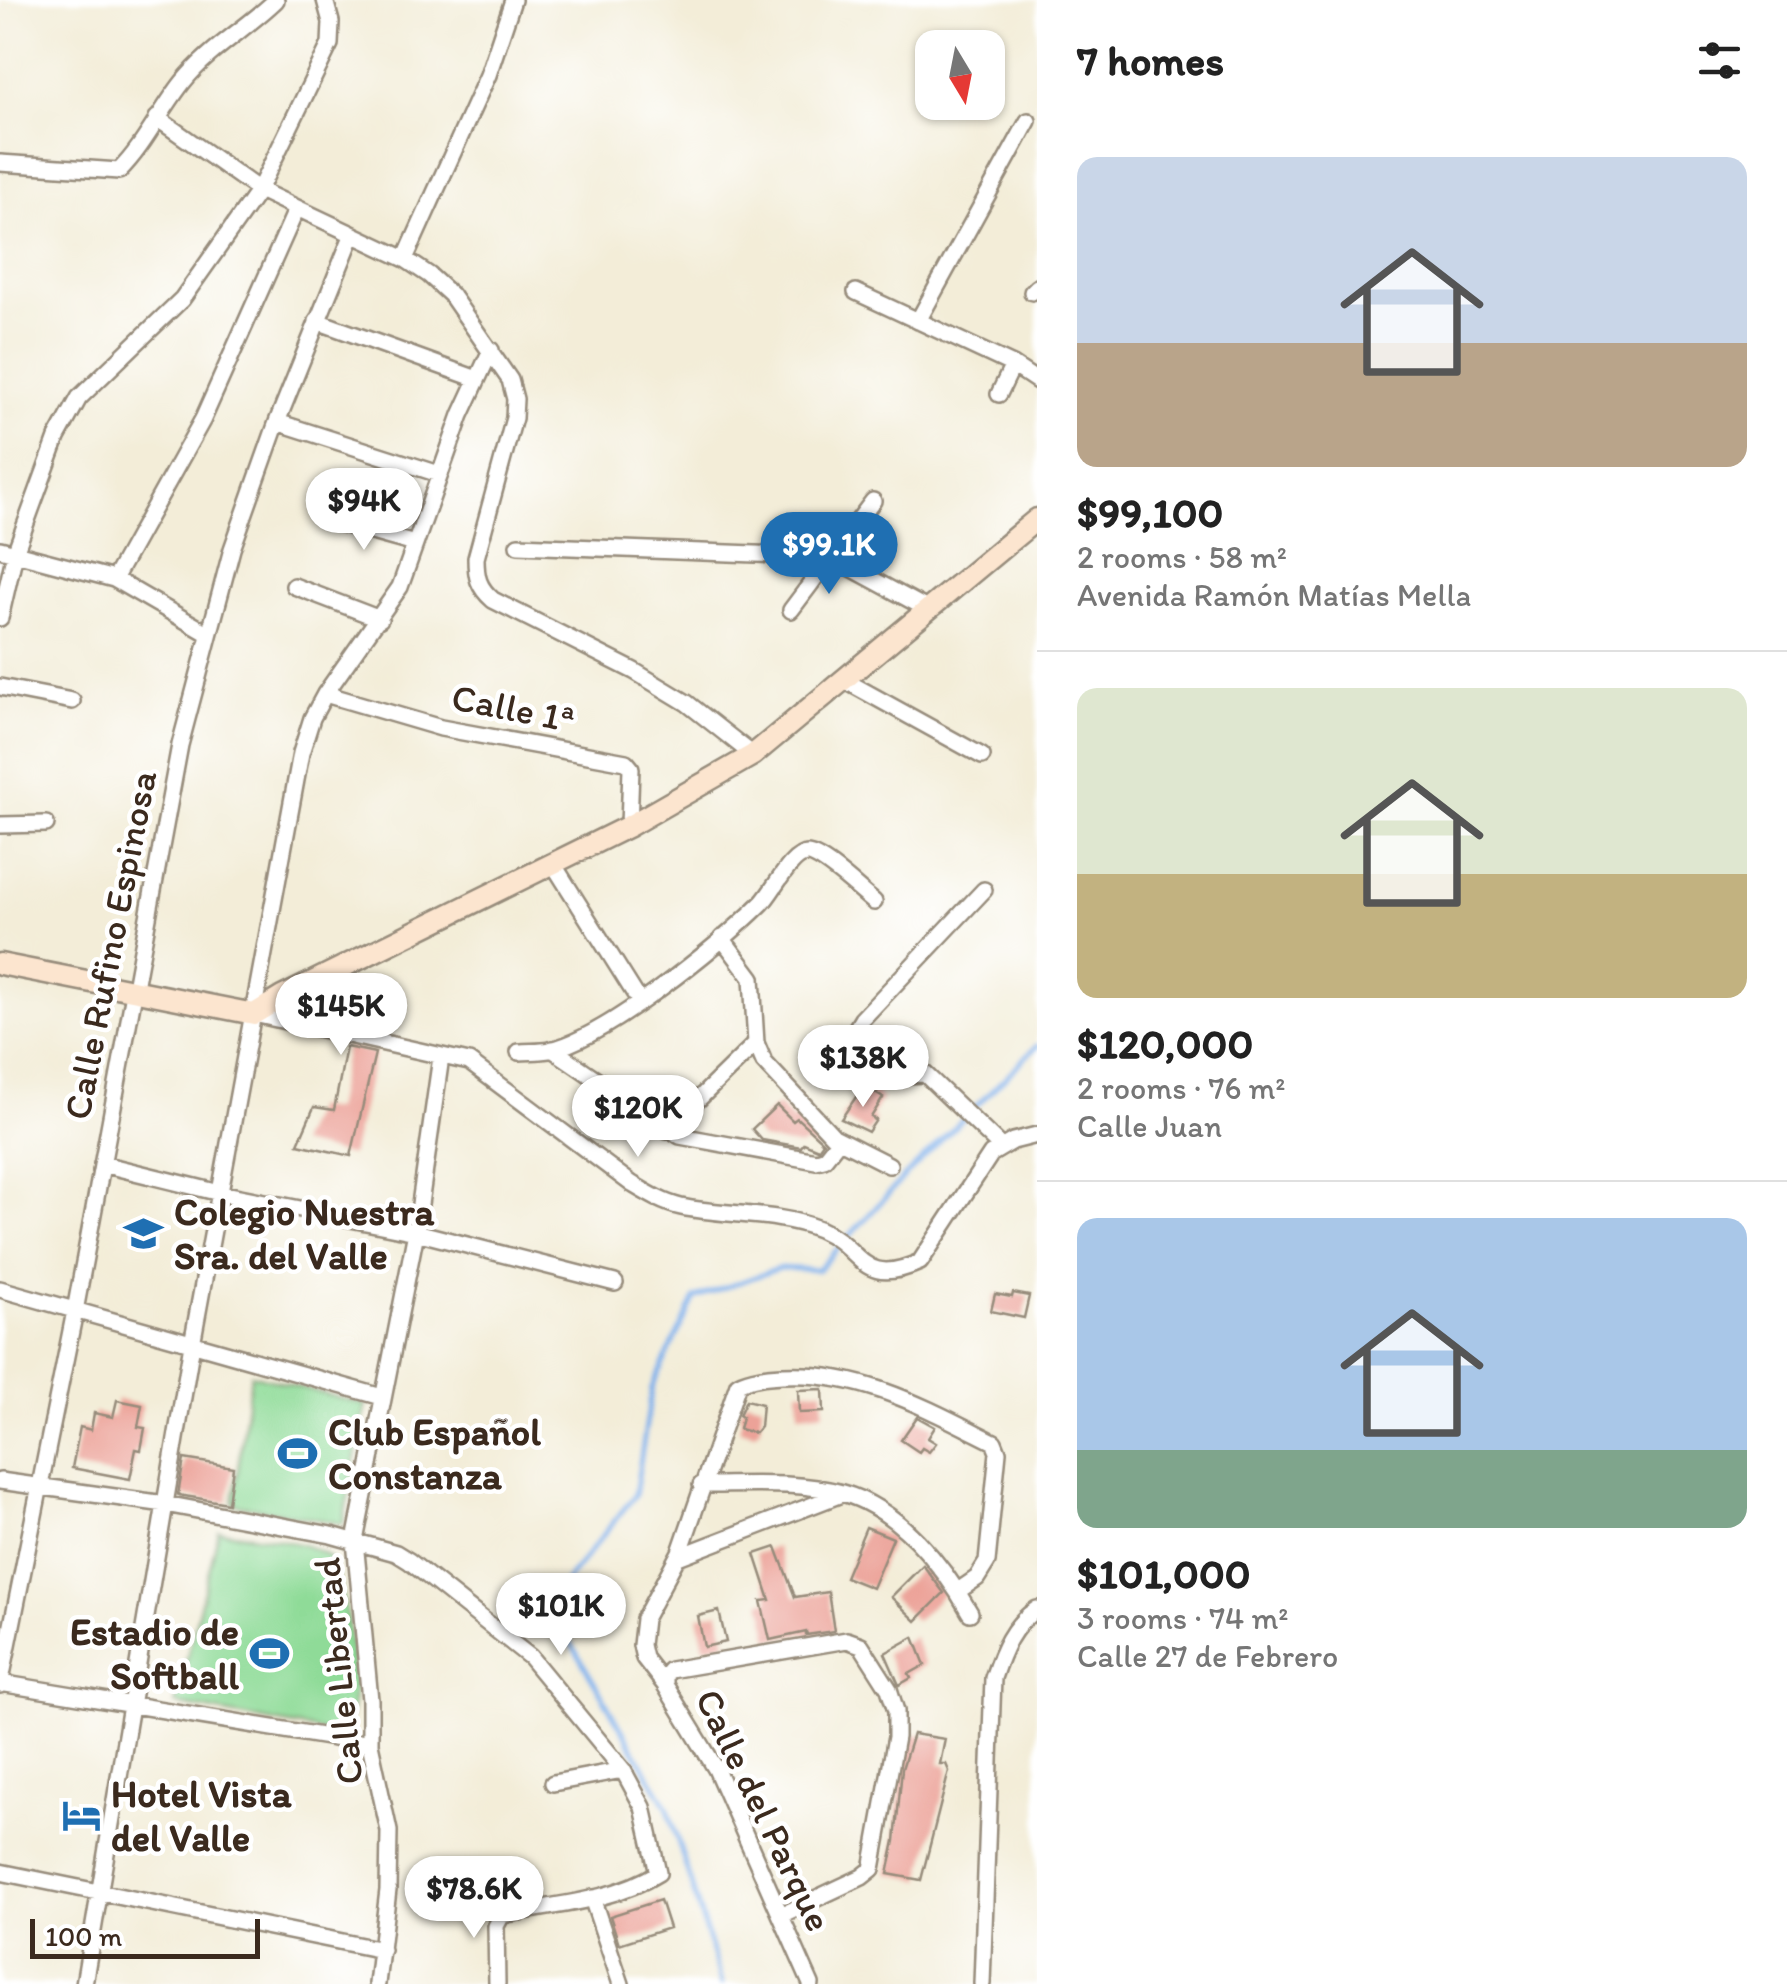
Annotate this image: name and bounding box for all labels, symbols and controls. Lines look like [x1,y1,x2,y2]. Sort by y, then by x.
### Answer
north arrow [915,30,1005,120]
map controls [915,30,1005,120]
icon: filters [1692,33,1747,88]
text: 7 homes [1077,35,1224,86]
icon: home [1322,222,1502,402]
pin: $94K [305,468,423,553]
text: $94K [328,481,400,519]
text: $99,100 [1077,487,1223,538]
pin: $99.1K [748,512,910,597]
text: $99.1K [783,525,875,563]
text: 2 rooms · 58 m² [1077,538,1287,576]
text: Avenida Ramón Matías Mella [1077,576,1471,614]
street label: Calle 1ª [448,674,578,742]
icon: home [1322,753,1502,933]
street label: Calle Rufino Espinosa [54,766,166,1123]
pin: $145K [271,973,411,1058]
text: $145K [297,986,385,1024]
text: $120,000 [1077,1018,1253,1069]
pin: $138K [793,1025,933,1110]
text: $138K [820,1038,906,1076]
text: 2 rooms · 76 m² [1077,1069,1286,1107]
pin: $120K [568,1075,708,1160]
text: $120K [594,1088,682,1126]
text: Calle Juan [1077,1107,1222,1145]
place label: Colegio Nuestra Sra. del Valle [174,1189,435,1279]
school or university icon: Colegio Nuestra Sra. del Valle [123,1213,165,1255]
icon: home [1322,1283,1502,1463]
place label: Club Español Constanza [328,1409,541,1499]
sports icon: Club Español Constanza [277,1433,319,1475]
text: $101,000 [1077,1548,1251,1599]
street label: Calle Libertad [303,1555,373,1787]
pin: $101K [491,1573,631,1658]
text: $101K [518,1586,604,1624]
text: 3 rooms · 74 m² [1077,1599,1288,1637]
place label: Estadio de Softball [70,1609,239,1699]
sports icon: Estadio de Softball [248,1633,290,1675]
text: Calle 27 de Febrero [1077,1637,1338,1675]
street label: Calle del Parque [686,1681,842,1939]
place label: Hotel Vista del Valle [111,1771,292,1861]
hotel icon: Hotel Vista del Valle [60,1795,102,1837]
pin: $78.6K [393,1856,555,1941]
text: $78.6K [427,1869,521,1907]
scale bar [30,1914,260,1958]
text: 100 m [45,1919,122,1953]

